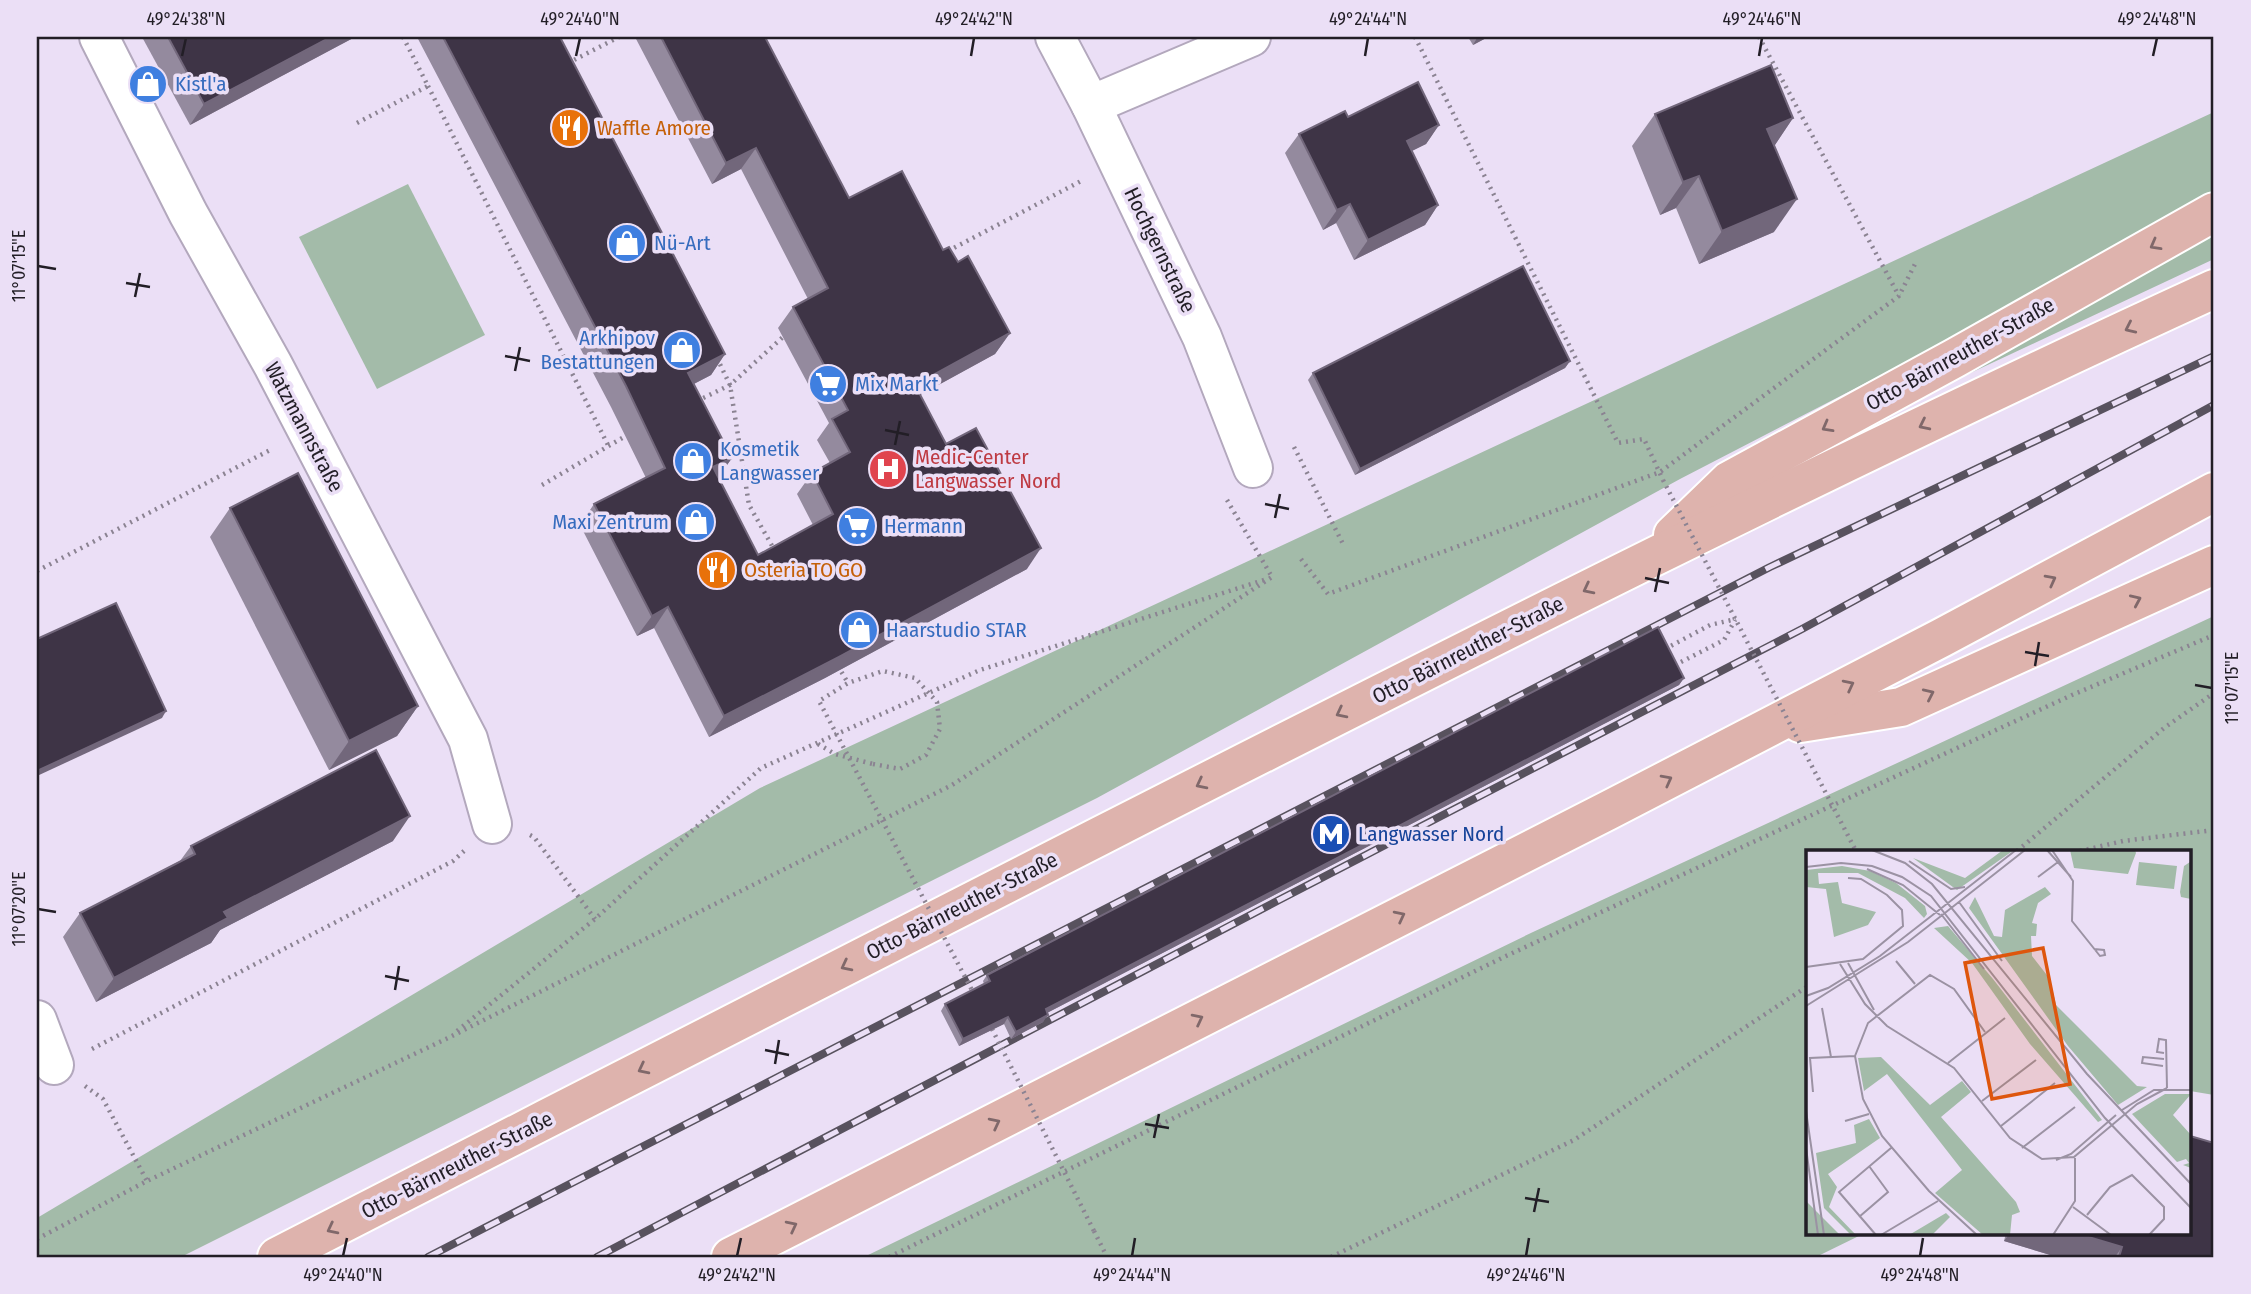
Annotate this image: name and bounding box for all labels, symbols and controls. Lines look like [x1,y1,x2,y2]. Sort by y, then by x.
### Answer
text: 49°24'38"N [146,8,226,30]
text: 49°24'40"N [540,8,620,30]
text: 49°24'42"N [935,8,1013,30]
text: 49°24'44"N [1329,8,1407,30]
text: 49°24'46"N [1723,8,1801,30]
text: 49°24'48"N [2117,8,2197,30]
shop icon: Kistl'a [127,63,169,105]
place label: Kistl'a [175,71,226,97]
restaurant icon: Waffle Amore [549,107,591,149]
place label: Waffle Amore [597,115,711,141]
street label: Hochgernstraße [1118,183,1202,317]
shop icon: Nü-Art [606,222,648,264]
text: 11°07'15"E [8,230,30,302]
place label: Nü-Art [654,230,711,256]
one-way arrow [2150,237,2162,250]
street label: Otto-Bärnreuther-Straße [1861,291,2059,417]
one-way arrow [2125,320,2137,334]
place label: Arkhipov Bestattungen [540,325,656,375]
shop icon: Arkhipov Bestattungen [661,329,703,371]
street label: Watzmannstraße [259,358,349,496]
supermarket icon: Mix Markt [807,363,849,405]
place label: Mix Markt [855,371,939,397]
one-way arrow [1919,417,1931,431]
one-way arrow [1822,419,1835,432]
place label: Kosmetik Langwasser [720,436,820,486]
shop icon: Kosmetik Langwasser [672,440,714,482]
place label: Medic-Center Langwasser Nord [915,444,1061,494]
hospital icon: Medic-Center Langwasser Nord [867,448,909,490]
shop icon: Maxi Zentrum [675,501,717,543]
supermarket icon: Hermann [836,505,878,547]
place label: Maxi Zentrum [552,509,669,535]
place label: Hermann [884,513,963,539]
restaurant icon: Osteria TO GO [696,549,738,591]
place label: Osteria TO GO [744,557,863,583]
one-way arrow [2044,574,2056,588]
one-way arrow [1583,581,1595,595]
street label: Otto-Bärnreuther-Straße [1368,590,1568,710]
one-way arrow [2129,594,2141,608]
shop icon: Haarstudio STAR [838,609,880,651]
place label: Haarstudio STAR [886,617,1027,643]
text: 11°07'15"E [2221,652,2243,724]
one-way arrow [1842,680,1854,694]
one-way arrow [1922,688,1934,702]
one-way arrow [1336,705,1348,719]
one-way arrow [1660,775,1672,788]
one-way arrow [1196,776,1208,790]
metro station icon: Langwasser Nord [1310,813,1352,855]
place label: Langwasser Nord [1358,821,1504,847]
street label: Otto-Bärnreuther-Straße [862,846,1062,966]
inset map [1806,850,2192,1234]
text: 11°07'20"E [8,872,30,946]
one-way arrow [1393,911,1405,925]
one-way arrow [841,957,853,971]
one-way arrow [1190,1014,1203,1028]
one-way arrow [638,1061,650,1075]
street label: Otto-Bärnreuther-Straße [357,1105,557,1225]
one-way arrow [988,1117,1000,1131]
one-way arrow [785,1220,797,1234]
one-way arrow [327,1221,339,1235]
text: 49°24'40"N [303,1264,383,1286]
text: 49°24'42"N [698,1264,776,1286]
text: 49°24'44"N [1093,1264,1171,1286]
text: 49°24'46"N [1487,1264,1565,1286]
text: 49°24'48"N [1880,1264,1960,1286]

